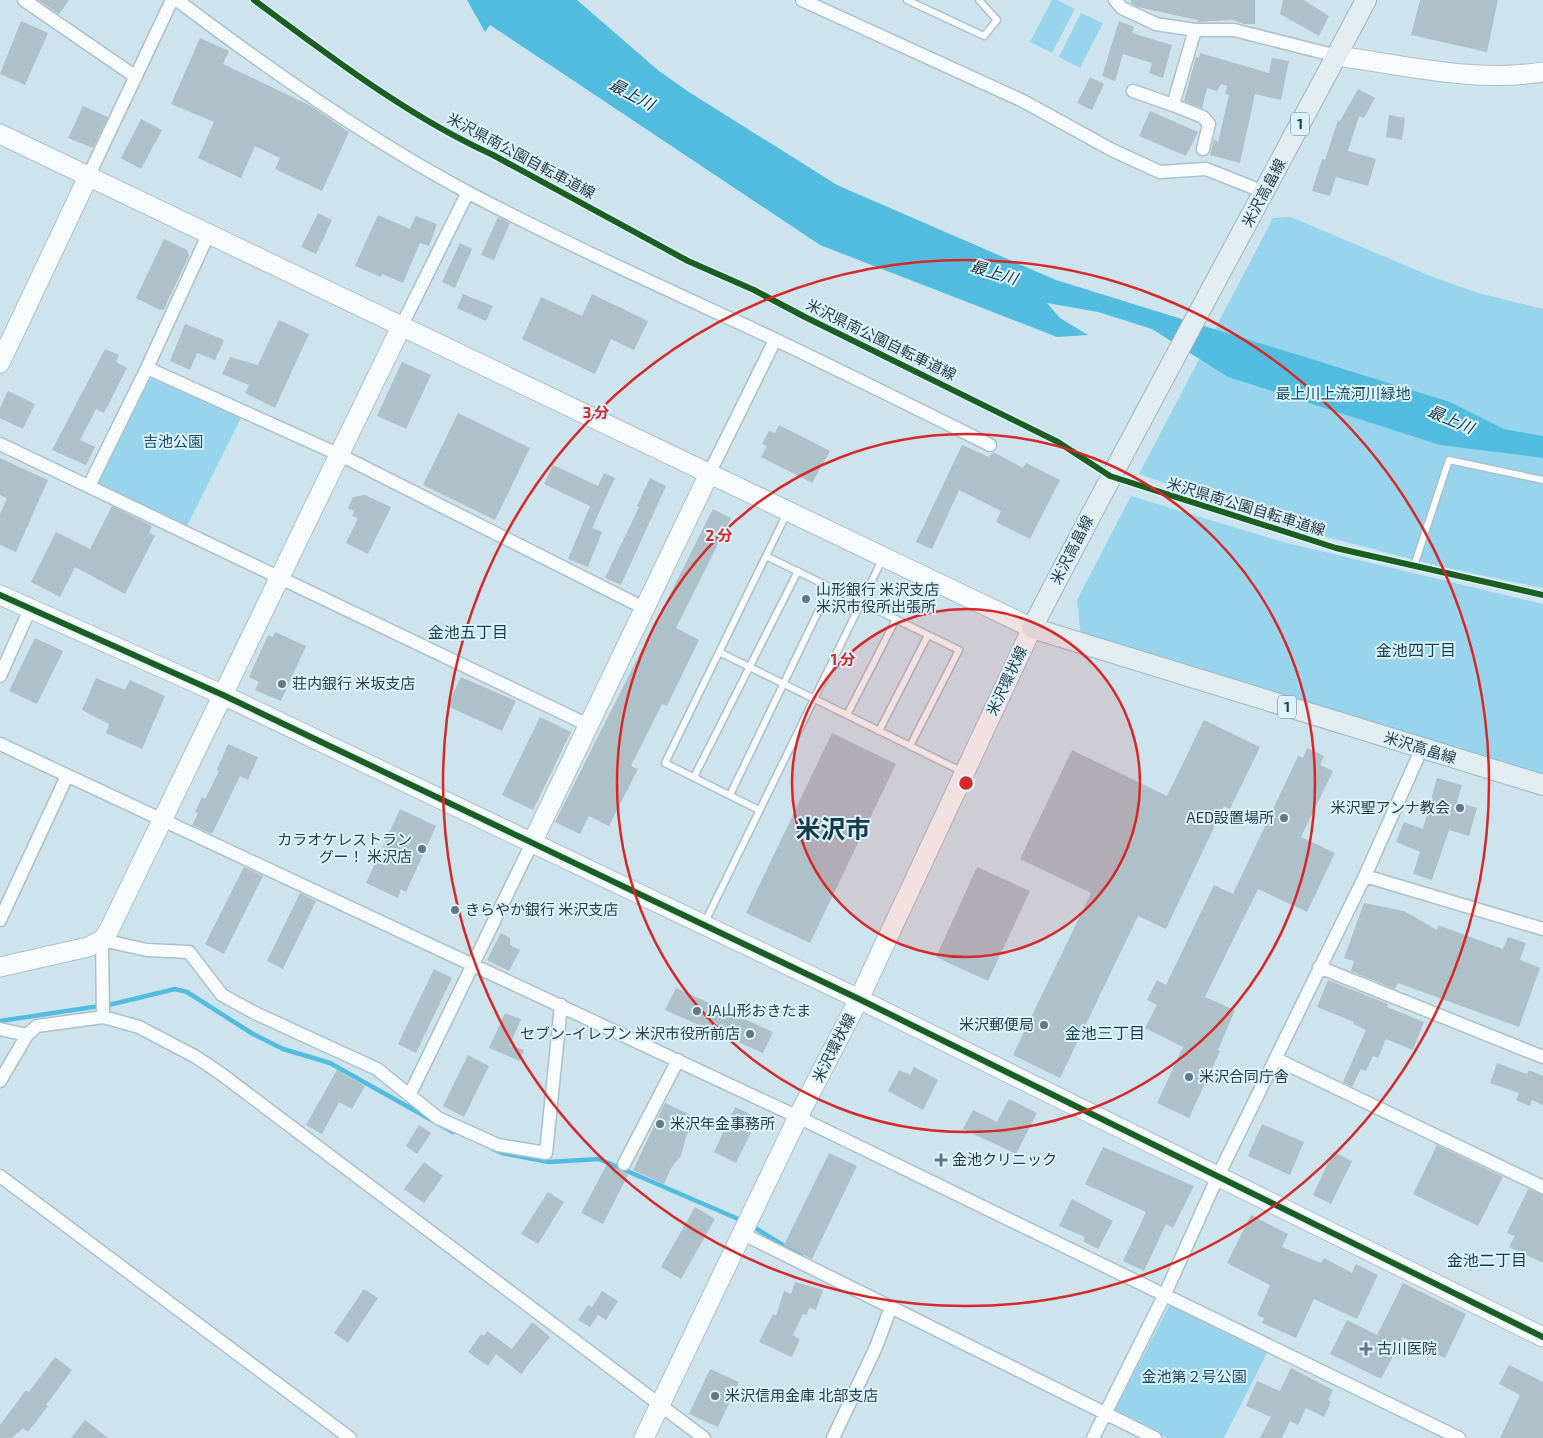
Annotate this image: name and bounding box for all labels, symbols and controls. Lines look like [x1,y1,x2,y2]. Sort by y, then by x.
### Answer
water label: 最上川 [607,74,660,114]
street label: 米沢県南公園自転車道線 [444,108,599,202]
road number: 1 [1291,112,1309,136]
street label: 米沢高畠線 [1238,155,1289,230]
water label: 最上川 [968,255,1022,288]
street label: 米沢県南公園自転車道線 [803,295,960,383]
park label: 最上川上流河川緑地 [1275,384,1411,402]
water label: 最上川 [1425,400,1479,437]
text: 3 分 [583,403,609,421]
park label: 吉池公園 [143,432,203,450]
street label: 米沢県南公園自転車道線 [1165,473,1328,539]
street label: 米沢高畠線 [1046,512,1096,587]
text: 2 分 [706,526,732,544]
place label: 山形銀行 米沢支店 米沢市役所出張所 [816,580,939,615]
marker: 山形銀行 米沢支店 米沢市役所出張所 [800,593,812,605]
district label: 金池五丁目 [428,622,508,641]
district label: 金池四丁目 [1376,640,1456,659]
street label: 米沢環状線 [982,643,1030,718]
text: 1 分 [831,650,855,668]
place label: 荘内銀行 米坂支店 [292,674,415,692]
marker: 荘内銀行 米坂支店 [276,678,288,690]
road number: 1 [1278,696,1296,719]
street label: 米沢高畠線 [1382,727,1459,767]
centre of rings [957,774,975,792]
place label: 米沢聖アンナ教会 [1331,798,1450,816]
marker: 米沢聖アンナ教会 [1454,802,1466,814]
place label: AED設置場所 [1186,808,1274,826]
marker: AED設置場所 [1278,812,1290,824]
district label: 米沢市 [795,813,871,843]
place label: カラオケレストラン グー！ 米沢店 [277,830,412,865]
marker: カラオケレストラン グー！ 米沢店 [416,843,428,855]
place label: きらやか銀行 米沢支店 [465,900,618,918]
marker: きらやか銀行 米沢支店 [449,904,461,916]
place label: JA山形おきたま [707,1001,811,1019]
marker: JA山形おきたま [691,1005,703,1017]
street label: 米沢環状線 [808,1010,858,1085]
place label: 米沢郵便局 [959,1015,1034,1033]
marker: 米沢郵便局 [1038,1019,1050,1031]
district label: 金池三丁目 [1065,1023,1145,1042]
place label: セブン-イレブン 米沢市役所前店 [520,1024,740,1042]
marker: セブン-イレブン 米沢市役所前店 [744,1028,756,1040]
place label: 米沢合同庁舎 [1199,1067,1289,1085]
marker: 米沢合同庁舎 [1183,1071,1195,1083]
place label: 米沢年金事務所 [670,1114,775,1132]
marker: 米沢年金事務所 [654,1118,666,1130]
place label: 金池クリニック [952,1150,1057,1168]
marker: 金池クリニック [934,1153,948,1167]
district label: 金池二丁目 [1447,1250,1527,1269]
place label: 古川医院 [1377,1339,1437,1357]
marker: 古川医院 [1359,1342,1373,1356]
park label: 金池第２号公園 [1141,1367,1247,1385]
place label: 米沢信用金庫 北部支店 [725,1386,878,1404]
marker: 米沢信用金庫 北部支店 [709,1390,721,1402]

